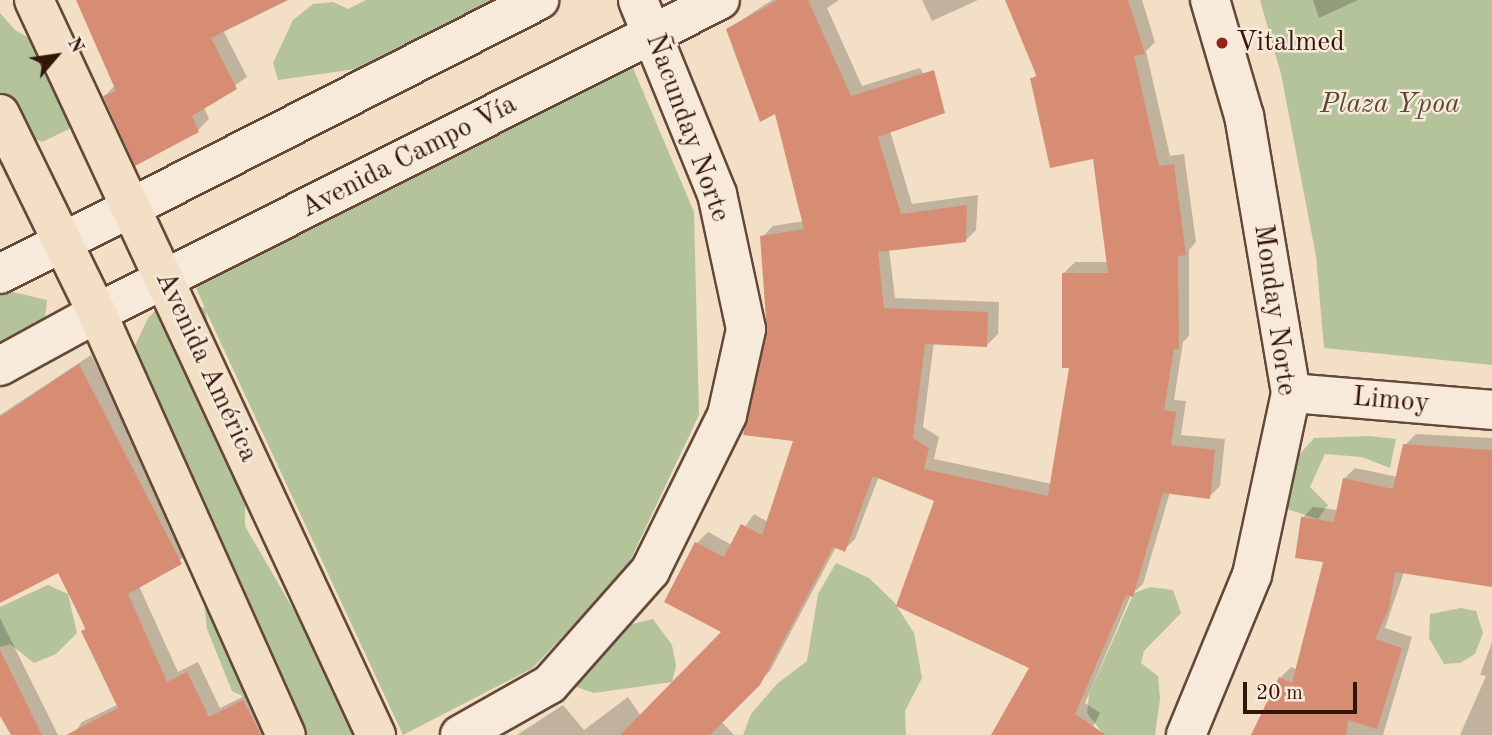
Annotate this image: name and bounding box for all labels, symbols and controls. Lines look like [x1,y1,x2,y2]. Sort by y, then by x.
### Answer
north arrow [21,21,91,91]
place label: Vitalmed [1236,26,1345,60]
street label: Ñacunday Norte [637,29,737,227]
text: N [63,35,87,57]
marker: Vitalmed [1214,35,1230,51]
street label: Avenida Campo Vía [295,88,523,226]
park label: Plaza Ypoa [1320,88,1460,122]
street label: Monday Norte [1245,222,1303,398]
street label: Avenida América [147,266,265,468]
street label: Limoy [1351,381,1431,421]
scale bar [1247,668,1361,712]
text: 20 m [1256,683,1303,704]

